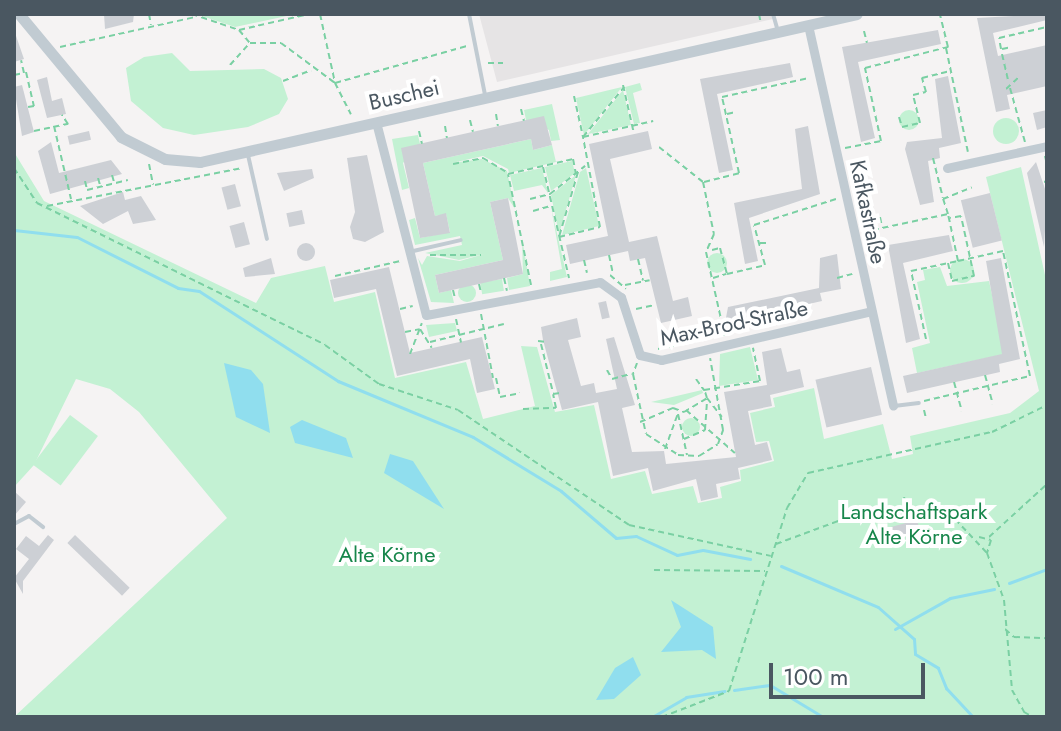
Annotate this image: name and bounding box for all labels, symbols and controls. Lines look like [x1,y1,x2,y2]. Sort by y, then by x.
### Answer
street label: Buschei [366,74,442,116]
street label: Kafkastraße [844,158,892,266]
street label: Max-Brod-Straße [658,294,810,352]
park label: Landschaftspark Alte Körne [841,498,987,550]
park label: Alte Körne [339,542,435,568]
scale bar [773,647,929,697]
text: 100 m [783,659,849,694]

